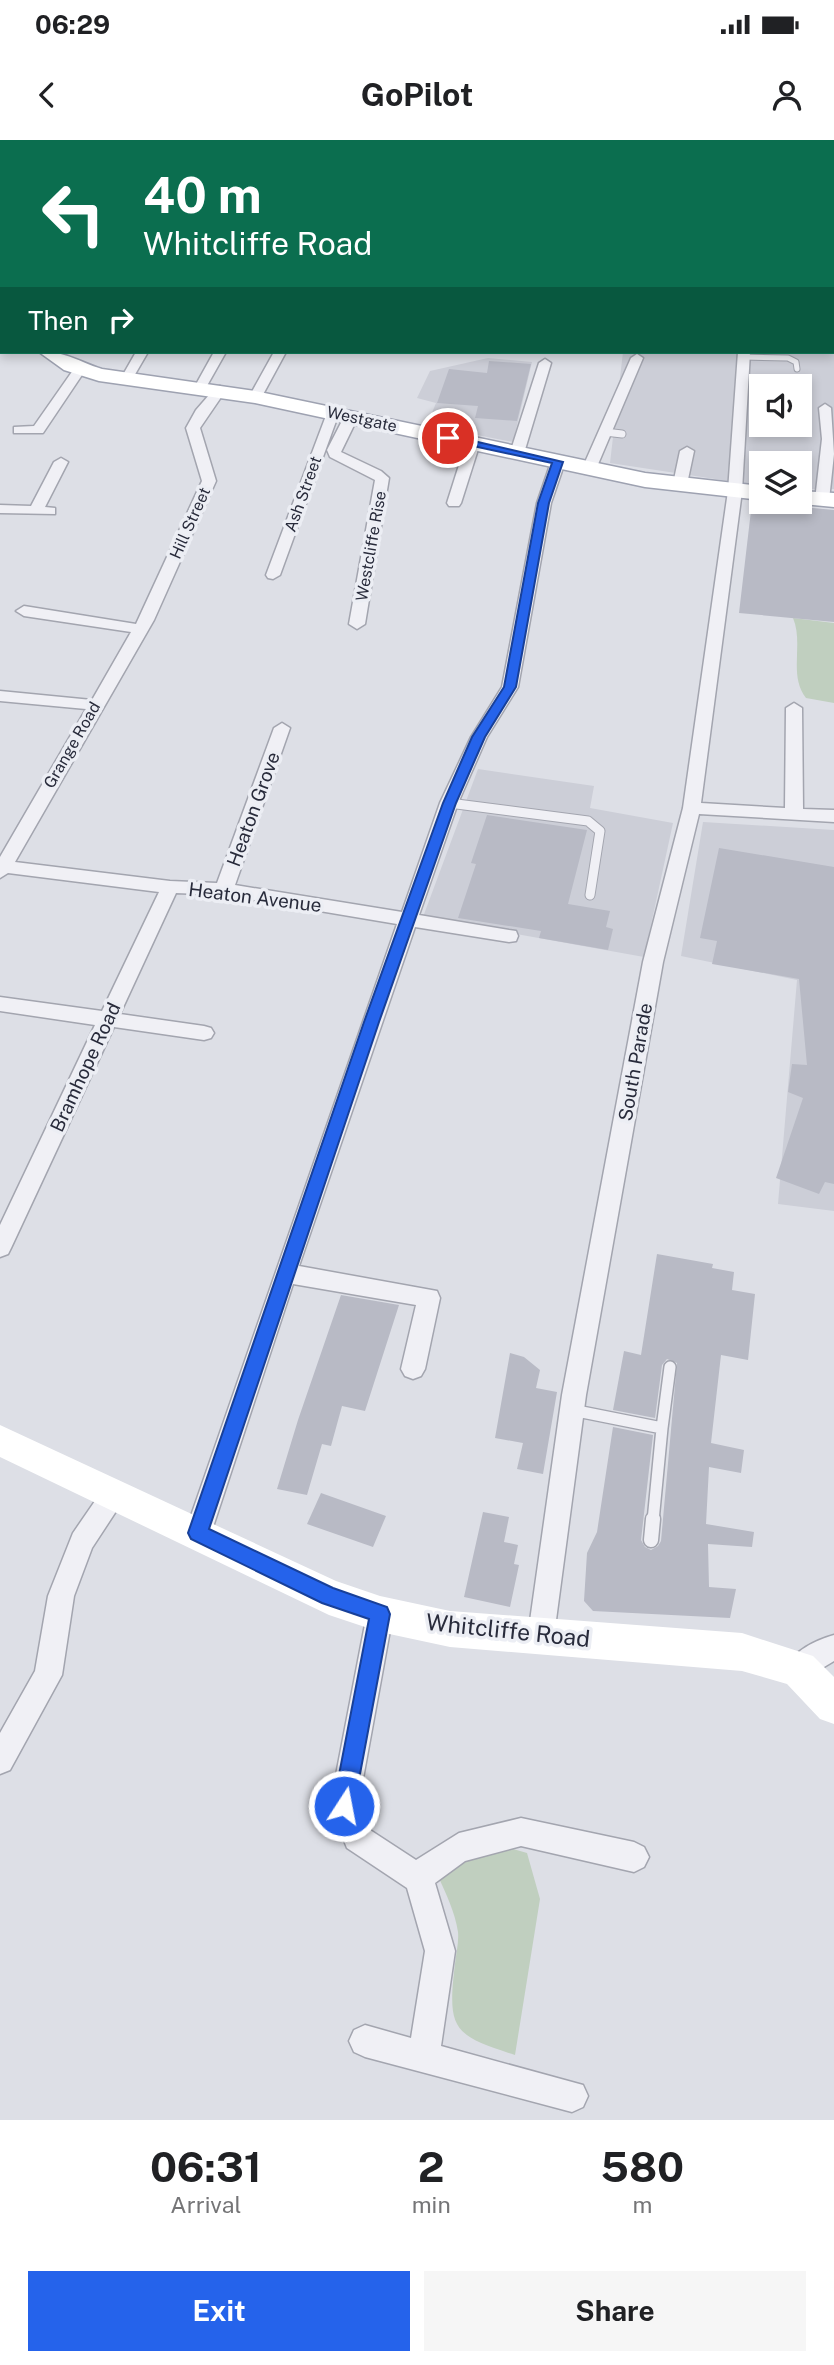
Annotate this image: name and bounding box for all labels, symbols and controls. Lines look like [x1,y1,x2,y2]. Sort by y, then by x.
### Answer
text: 06:29 [35,9,110,40]
icon: back [28,76,66,114]
text: GoPilot [361,76,473,113]
icon: person [768,76,806,114]
text: 40 m [143,166,262,224]
icon: left [28,168,119,259]
text: Whitcliffe Road [143,225,372,262]
icon: right [102,301,140,339]
text: Then [28,305,88,336]
map controls [749,374,812,514]
button: sound [749,374,812,437]
street label: Westgate [325,402,399,436]
pin [418,408,478,468]
icon: arrive [429,419,467,457]
button: layers [749,451,812,514]
street label: Ash Street [281,454,325,534]
street label: Hill Street [166,484,214,562]
street label: Westcliffe Rise [352,489,390,603]
street label: Grange Road [40,699,104,791]
street label: Heaton Grove [222,749,284,869]
street label: Heaton Avenue [187,878,323,916]
street label: Bramhope Road [45,999,125,1135]
street label: South Parade [614,1001,656,1123]
street label: Whitcliffe Road [425,1608,591,1652]
position arrow [307,1769,381,1843]
text: 06:31 [150,2142,262,2191]
text: 2 [418,2142,445,2191]
text: 580 [601,2142,684,2191]
text: Arrival [170,2191,241,2218]
text: min [412,2191,451,2218]
text: m [632,2191,652,2218]
button: Exit [28,2271,410,2351]
button: Share [424,2271,806,2351]

